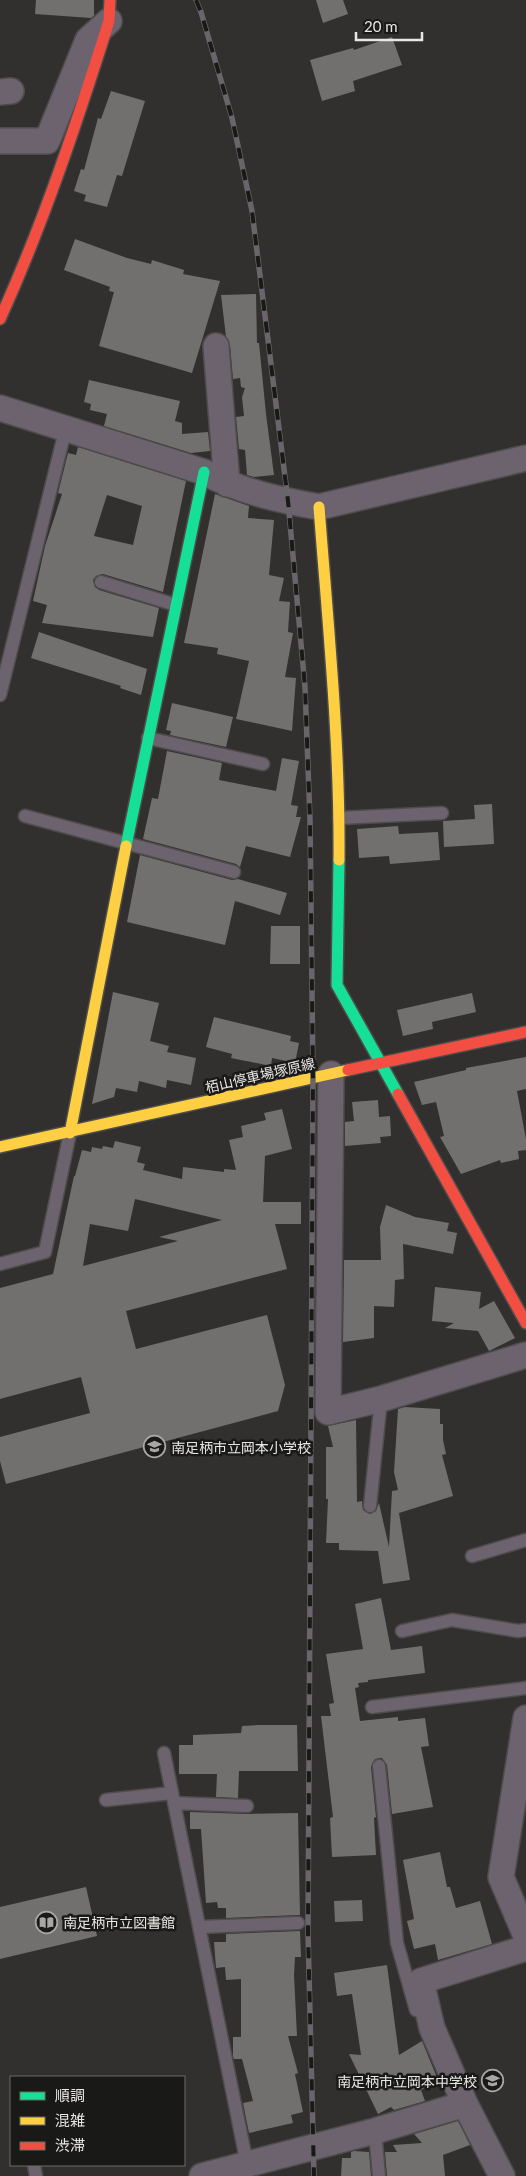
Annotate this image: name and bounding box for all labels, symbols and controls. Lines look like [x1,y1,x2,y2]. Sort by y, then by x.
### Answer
scale bar [356,10,422,42]
text: 20 m [364,17,398,35]
street label: 栢山停車場塚原線 [204,1054,316,1096]
school or university icon: 南足柄市立岡本小学校 [143,1435,167,1459]
place label: 南足柄市立岡本小学校 [171,1439,311,1456]
library icon: 南足柄市立図書館 [35,1910,59,1934]
place label: 南足柄市立図書館 [63,1914,175,1931]
school or university icon: 南足柄市立岡本中学校 [481,2069,505,2093]
place label: 南足柄市立岡本中学校 [337,2073,477,2090]
legend [10,2076,185,2166]
text: 順調 [55,2086,85,2104]
text: 混雑 [55,2111,85,2129]
text: 渋滞 [55,2136,85,2154]

